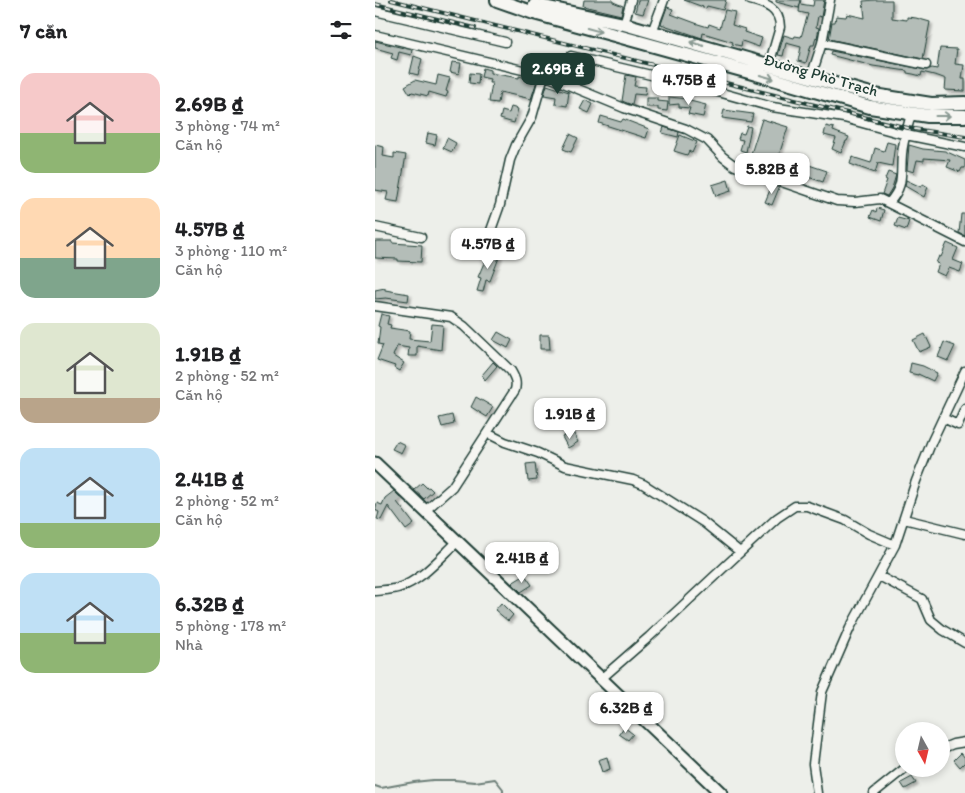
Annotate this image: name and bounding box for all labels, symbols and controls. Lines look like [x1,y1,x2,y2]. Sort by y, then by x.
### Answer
icon: filters [327,16,355,44]
text: 7 căn [20,18,67,43]
one-way arrow [585,25,601,35]
one-way arrow [689,39,705,49]
street label: Đường Phò Trạch [762,50,880,100]
pin: 2.69B ₫ [512,52,604,95]
text: 2.69B ₫ [532,59,584,78]
pin: 4.75B ₫ [643,64,735,106]
text: 4.75B ₫ [663,70,715,89]
one-way arrow [759,73,775,83]
text: 2.69B ₫ [175,91,243,116]
icon: home [60,93,120,153]
one-way arrow [934,111,950,121]
text: 3 phòng · 74 m² [175,116,280,135]
text: Căn hộ [175,135,223,154]
pin: 5.82B ₫ [726,152,818,195]
text: 5.82B ₫ [746,159,798,178]
text: 4.57B ₫ [175,216,244,241]
icon: home [60,218,120,278]
pin: 4.57B ₫ [442,228,534,270]
text: 4.57B ₫ [462,234,514,253]
text: 3 phòng · 110 m² [175,241,287,260]
text: Căn hộ [175,260,223,279]
text: 1.91B ₫ [175,341,241,366]
icon: home [60,343,120,403]
text: 2 phòng · 52 m² [175,366,279,385]
text: Căn hộ [175,385,223,404]
pin: 1.91B ₫ [524,398,616,440]
text: 1.91B ₫ [545,404,595,423]
text: 2.41B ₫ [175,466,244,491]
icon: home [60,468,120,528]
text: 2 phòng · 52 m² [175,491,279,510]
text: Căn hộ [175,510,223,529]
pin: 2.41B ₫ [476,542,568,584]
text: 2.41B ₫ [496,548,548,567]
text: 6.32B ₫ [175,591,244,616]
icon: home [60,593,120,653]
text: 5 phòng · 178 m² [175,616,286,635]
text: Nhà [175,635,203,654]
pin: 6.32B ₫ [580,692,672,734]
text: 6.32B ₫ [600,698,652,717]
north arrow [895,722,950,778]
map controls [895,722,950,777]

